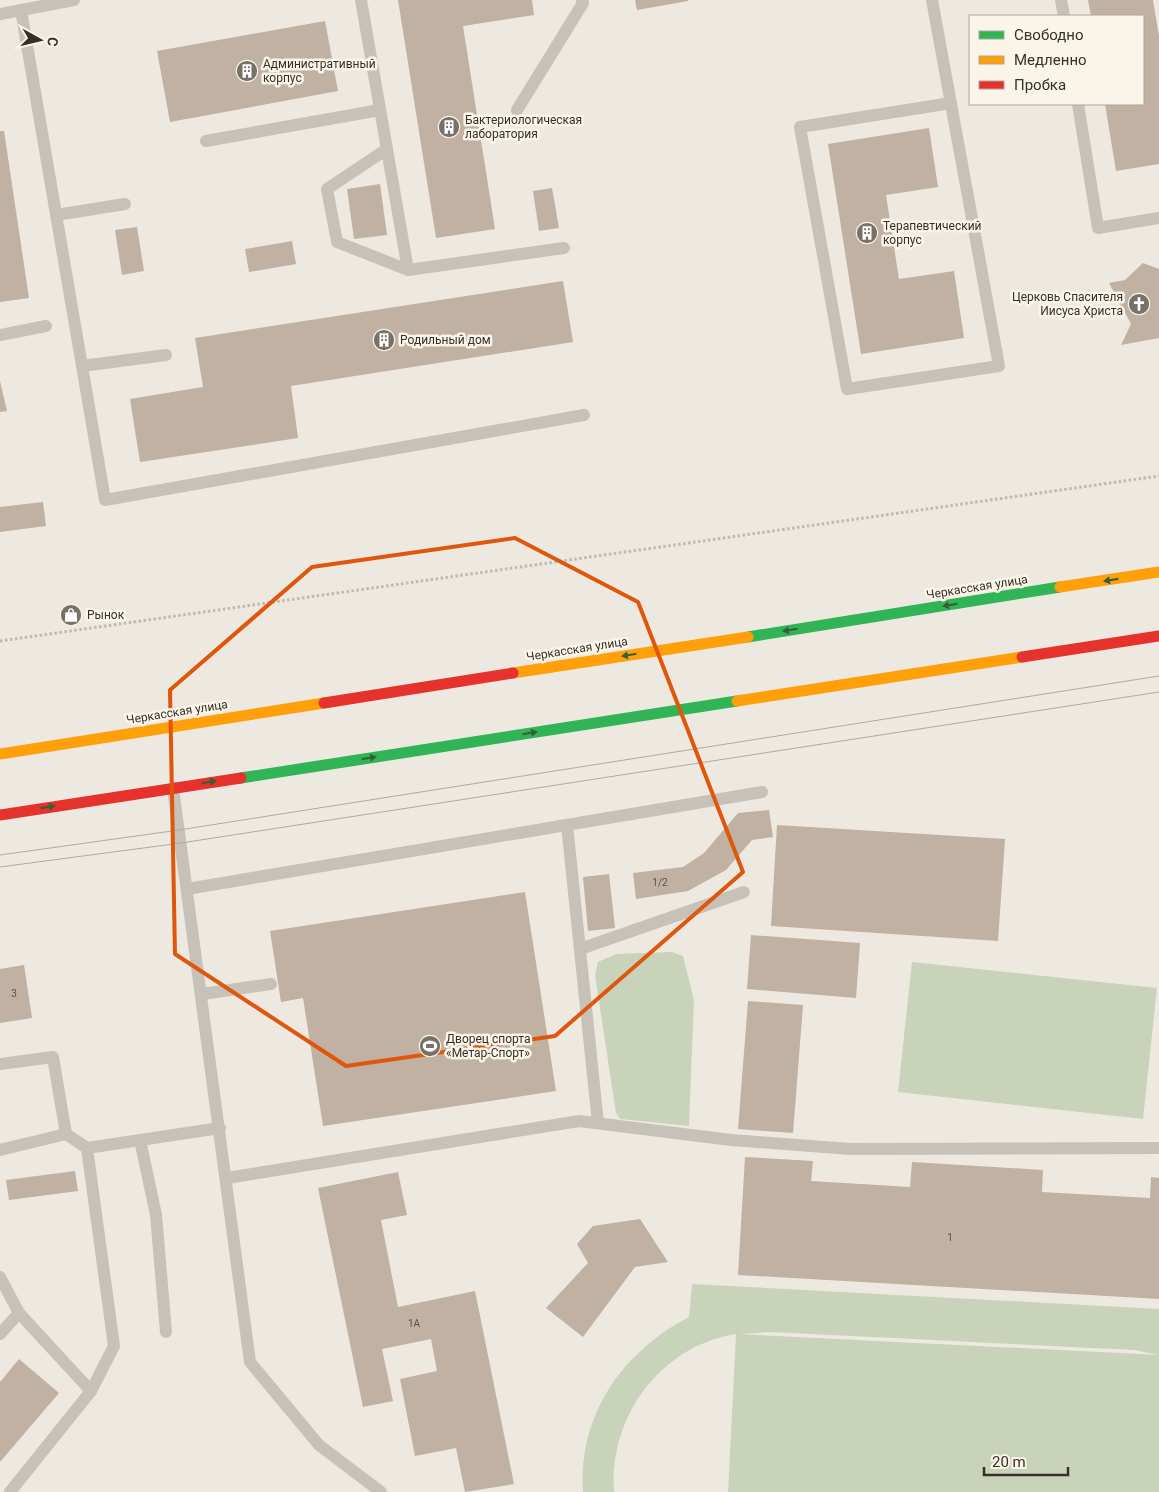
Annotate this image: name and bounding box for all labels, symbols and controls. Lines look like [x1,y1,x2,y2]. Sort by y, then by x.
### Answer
north arrow [15,15,65,65]
legend [969,15,1144,105]
text: Свободно [1014,26,1083,44]
text: С [44,36,61,47]
text: Медленно [1014,51,1087,69]
place label: Административный корпус [263,57,376,85]
building icon: Административный корпус [235,59,259,83]
text: Пробка [1014,76,1066,94]
place label: Бактериологическая лаборатория [465,113,582,141]
building icon: Бактериологическая лаборатория [437,115,461,139]
place label: Терапевтический корпус [883,219,982,247]
building icon: Терапевтический корпус [855,221,879,245]
place label: Церковь Спасителя Иисуса Христа [1012,290,1123,318]
church icon: Церковь Спасителя Иисуса Христа [1127,292,1151,316]
building icon: Родильный дом [372,328,396,352]
place label: Родильный дом [400,333,491,347]
street label: Черкасская улица [925,572,1029,602]
one-way arrow [1102,576,1118,584]
one-way arrow [942,601,958,609]
shop icon: Рынок [59,603,83,627]
place label: Рынок [87,608,125,622]
one-way arrow [781,626,797,634]
street label: Черкасская улица [525,634,629,664]
one-way arrow [621,652,637,660]
street label: Черкасская улица [125,697,229,727]
one-way arrow [522,728,538,736]
one-way arrow [362,753,378,761]
one-way arrow [201,778,217,786]
one-way arrow [41,803,57,811]
house number: 1/2 [652,877,668,888]
house number: 3 [11,988,17,999]
place label: Дворец спорта «Метар-Спорт» [446,1032,530,1060]
sports icon: Дворец спорта «Метар-Спорт» [418,1034,442,1058]
house number: 1 [947,1232,953,1243]
house number: 1А [408,1318,421,1329]
scale bar [984,1444,1068,1476]
text: 20 m [992,1453,1026,1471]

